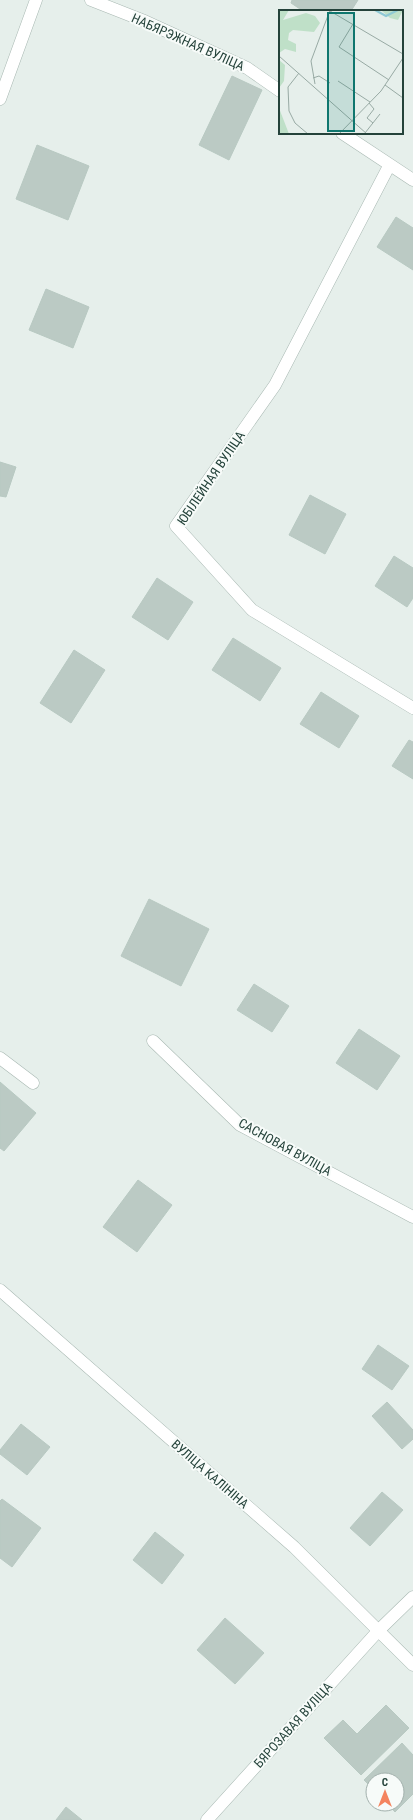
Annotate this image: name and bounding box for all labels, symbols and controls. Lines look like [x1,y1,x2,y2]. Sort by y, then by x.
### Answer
street label: НАБЯРЭЖНАЯ ВУЛІЦА [129,10,247,74]
inset map [279,10,403,134]
street label: ЮБІЛЕЙНАЯ ВУЛІЦА [174,428,248,528]
street label: САСНОВАЯ ВУЛІЦА [236,1115,335,1179]
street label: ВУЛІЦА КАЛІНІНА [168,1436,252,1512]
street label: БЯРОЗАВАЯ ВУЛІЦА [251,1679,336,1771]
north arrow [365,1772,405,1812]
text: С [382,1776,388,1789]

